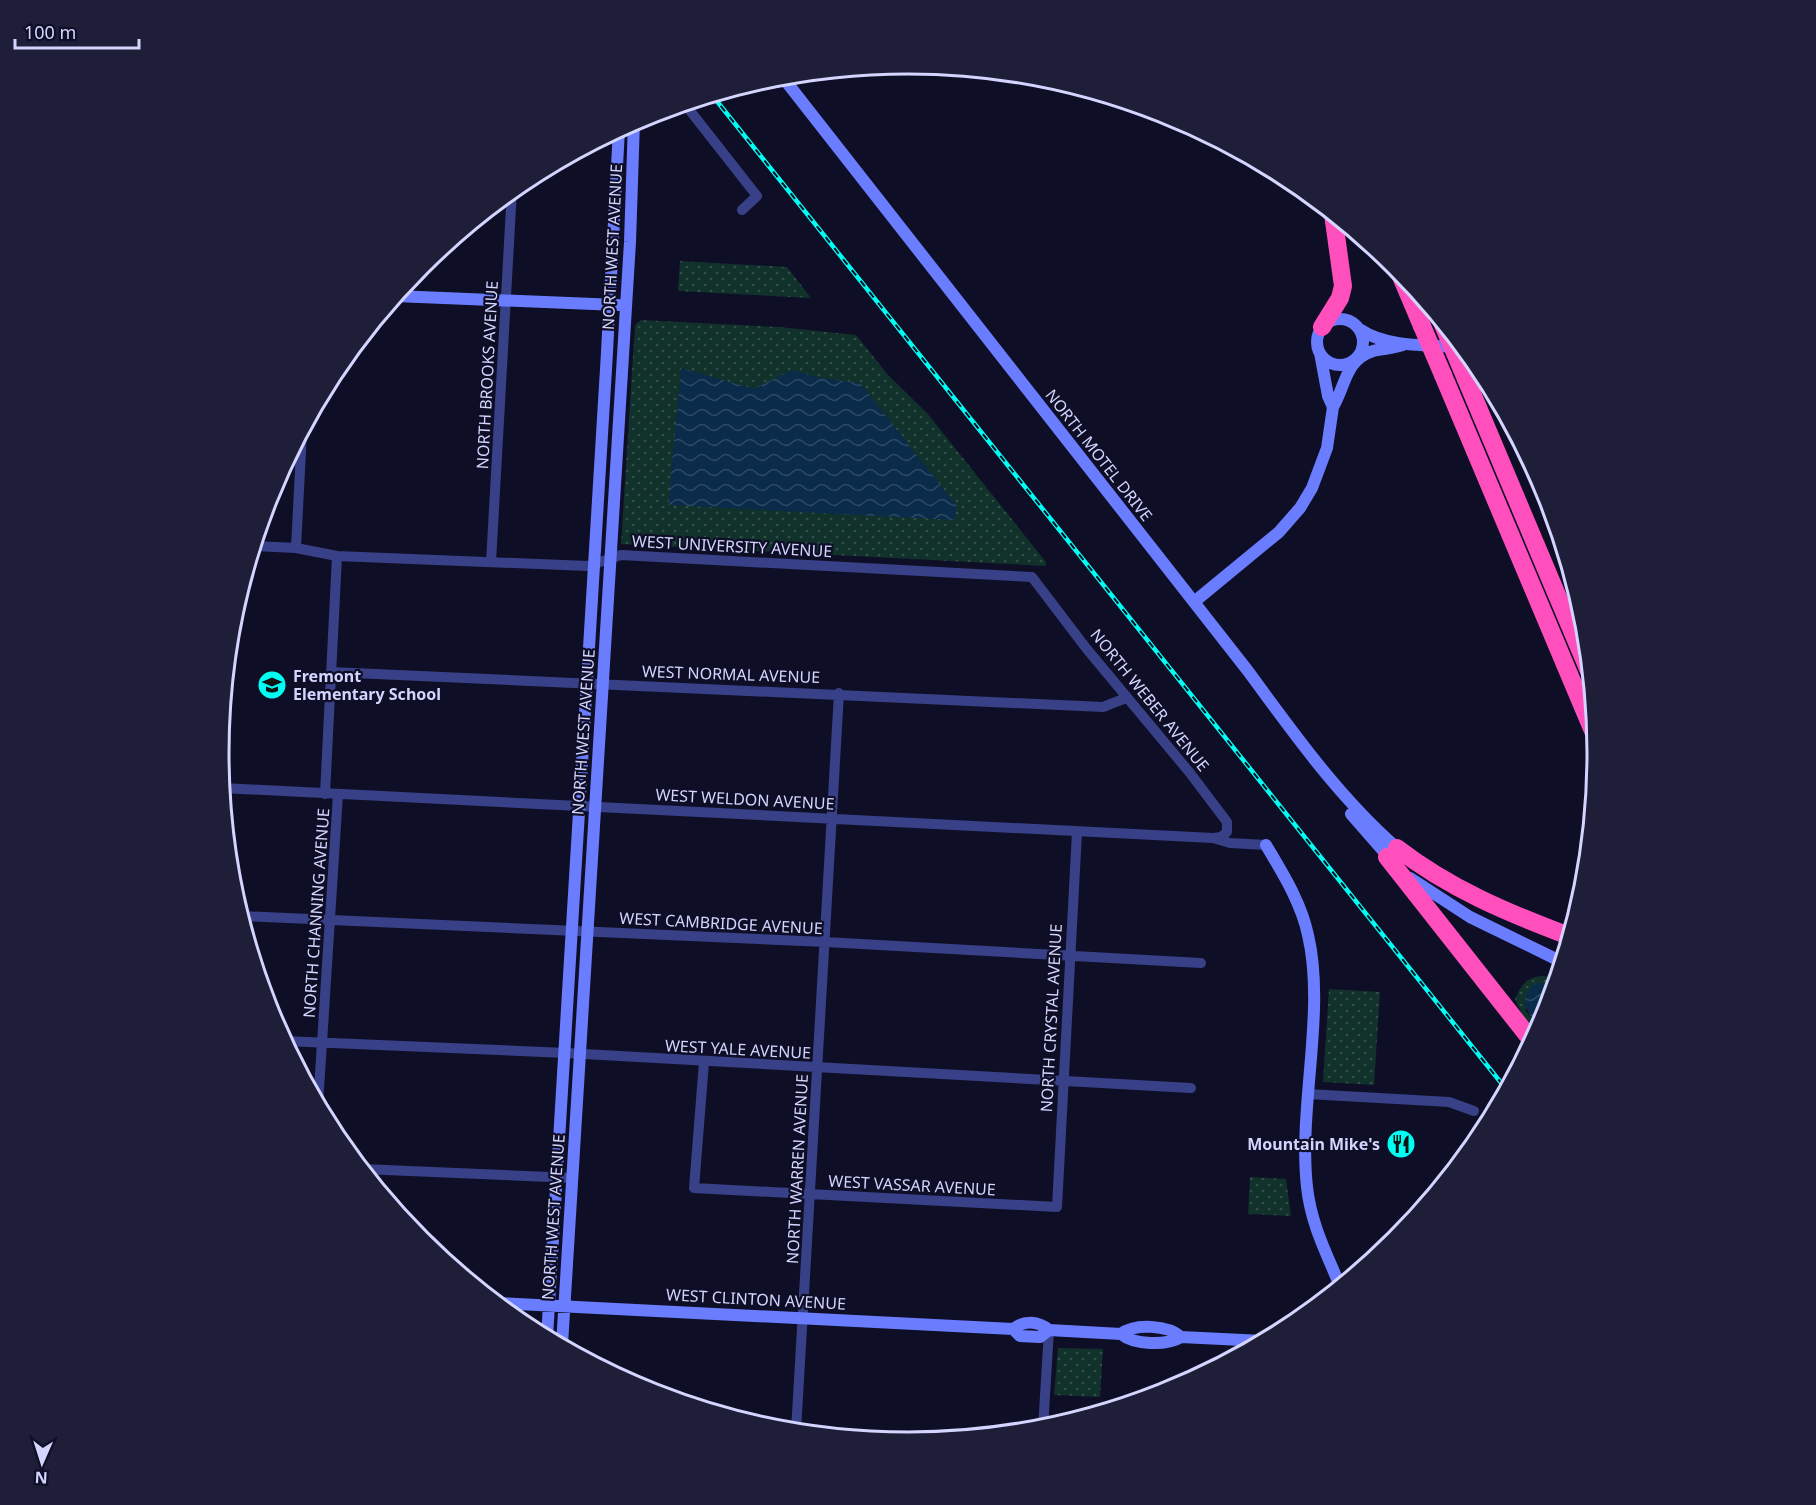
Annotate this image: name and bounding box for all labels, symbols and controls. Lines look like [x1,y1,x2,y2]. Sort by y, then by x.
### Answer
scale bar [15,12,140,50]
text: 100 m [24,20,76,44]
street label: NORTH WEST AVENUE [597,164,627,330]
street label: NORTH BROOKS AVENUE [471,280,503,470]
street label: NORTH MOTEL DRIVE [1040,384,1158,526]
street label: WEST UNIVERSITY AVENUE [631,530,833,562]
street label: NORTH WEBER AVENUE [1086,624,1214,776]
street label: NORTH WEST AVENUE [566,648,600,816]
street label: WEST NORMAL AVENUE [641,660,821,688]
place label: Fremont Elementary School [293,665,441,705]
school or university icon: Fremont Elementary School [256,669,288,701]
street label: WEST WELDON AVENUE [655,783,835,815]
street label: NORTH CHANNING AVENUE [298,807,334,1019]
street label: WEST CAMBRIDGE AVENUE [619,907,823,939]
street label: NORTH CRYSTAL AVENUE [1035,923,1067,1113]
street label: WEST YALE AVENUE [664,1034,812,1064]
street label: NORTH WARREN AVENUE [781,1074,813,1264]
restaurant icon: Mountain Mike's [1385,1128,1417,1160]
street label: NORTH WEST AVENUE [536,1133,570,1301]
place label: Mountain Mike's [1247,1133,1380,1155]
street label: WEST VASSAR AVENUE [828,1170,996,1200]
street label: WEST CLINTON AVENUE [666,1283,846,1315]
north arrow [12,1433,72,1493]
text: N [34,1467,48,1489]

